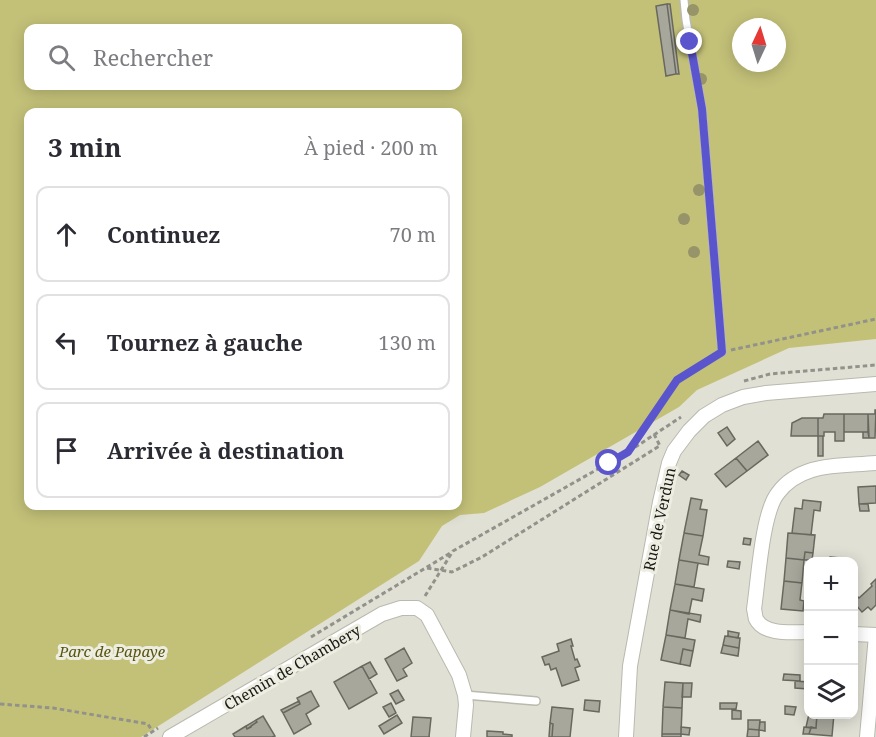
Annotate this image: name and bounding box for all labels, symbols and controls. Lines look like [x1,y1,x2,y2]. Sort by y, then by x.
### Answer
north arrow [732,18,786,72]
search box [24,24,462,90]
route end [676,28,702,54]
icon: search [45,41,78,74]
text: Rechercher [93,42,213,72]
text: 3 min [48,129,122,165]
text: À pied · 200 m [304,134,438,161]
icon: ahead [50,218,83,251]
text: Continuez [107,219,220,249]
text: 70 m [390,221,436,248]
icon: left [50,326,83,359]
text: Tournez à gauche [107,327,303,357]
text: 130 m [378,329,436,356]
icon: arrive [50,434,83,467]
text: Arrivée à destination [107,435,344,465]
route start [595,449,621,475]
street label: Rue de Verdun [638,465,680,573]
map controls [804,557,858,719]
button: + [804,557,858,611]
button: − [804,611,858,665]
street label: Chemin de Chambery [220,619,364,714]
park label: Parc de Papaye [58,641,166,661]
button: layers [804,665,858,719]

